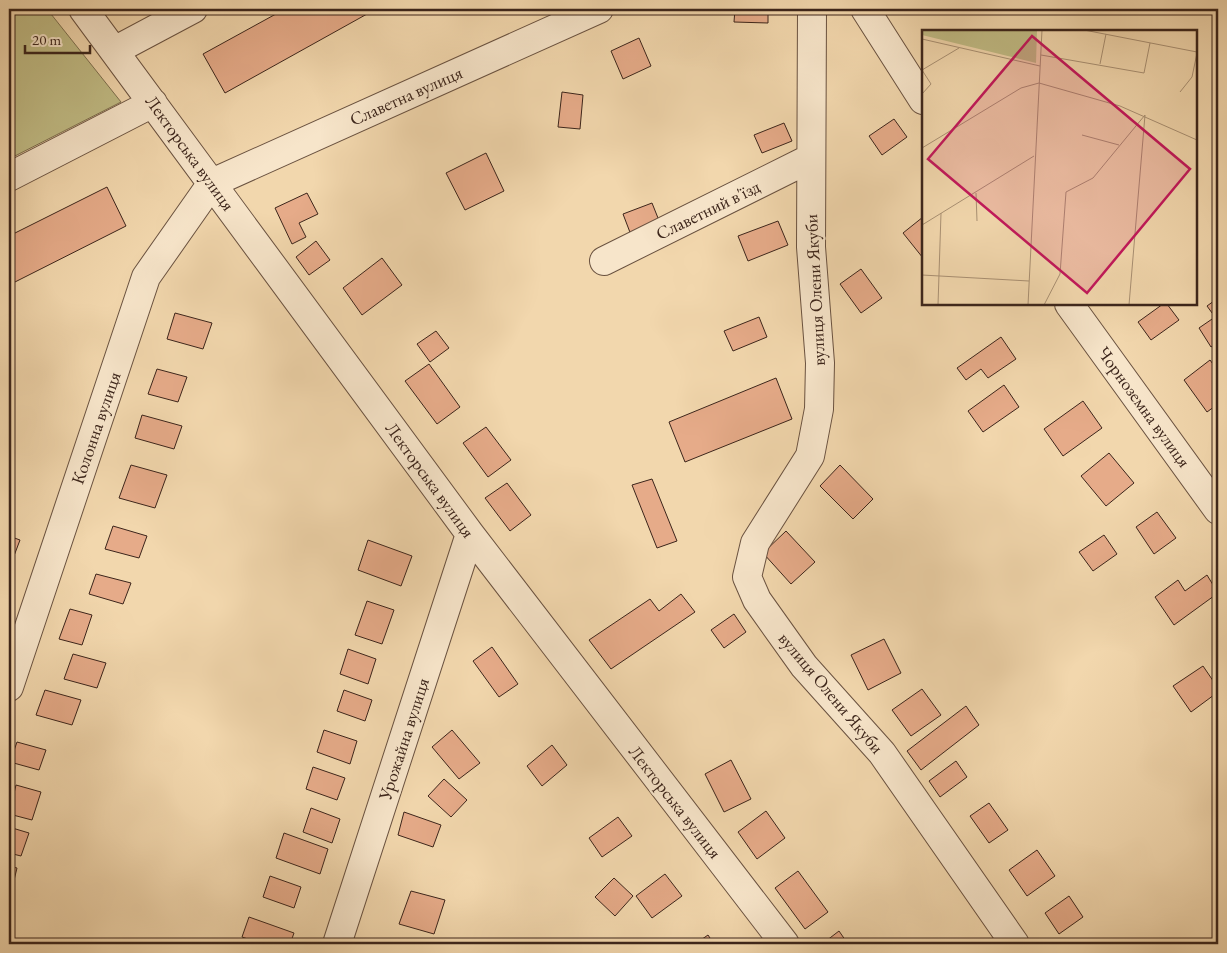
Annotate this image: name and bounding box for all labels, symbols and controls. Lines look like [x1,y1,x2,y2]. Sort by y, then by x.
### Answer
scale bar [25,22,90,54]
text: 20 m [32,30,61,49]
inset map [922,30,1197,305]
street label: Славетна вулиця [346,60,466,131]
street label: Лекторська вулиця [141,90,240,215]
street label: Славетний в'їзд [652,174,764,245]
street label: вулиця Олени Якуби [799,213,830,366]
street label: Чорноземна вулиця [1093,342,1196,472]
street label: Колонна вулиця [66,369,126,487]
street label: Лекторська вулиця [381,417,480,542]
street label: вулиця Олени Якуби [774,627,889,759]
street label: Урожайна вулиця [373,675,434,804]
street label: Лекторська вулиця [624,740,727,863]

